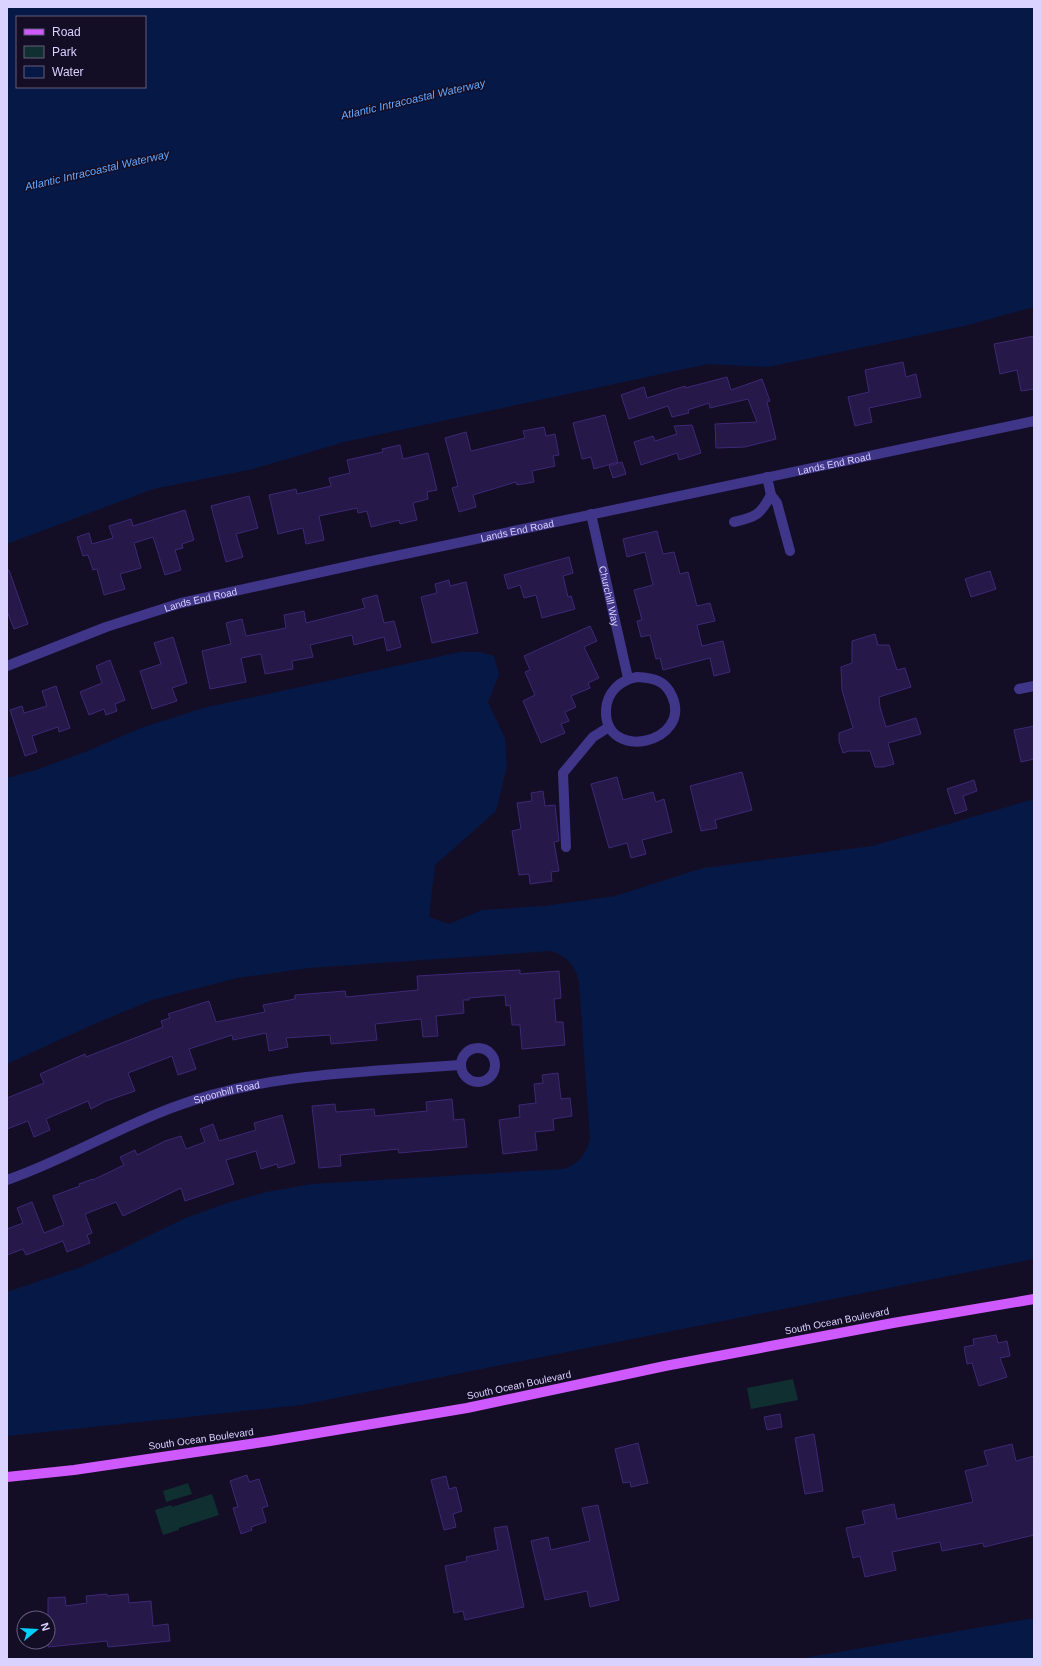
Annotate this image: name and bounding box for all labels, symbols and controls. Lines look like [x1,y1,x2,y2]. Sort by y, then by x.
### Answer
legend [16,16,146,88]
text: Road [52,25,81,39]
text: Park [52,45,78,59]
text: Water [52,65,84,79]
water label: Atlantic Intracoastal Waterway [339,76,488,122]
water label: Atlantic Intracoastal Waterway [23,147,172,193]
street label: Lands End Road [796,450,872,476]
street label: Lands End Road [479,517,555,543]
street label: Churchill Way [597,565,622,627]
street label: Lands End Road [163,585,238,614]
street label: Spoonbill Road [192,1079,260,1105]
street label: South Ocean Boulevard [784,1305,890,1337]
street label: South Ocean Boulevard [466,1369,572,1401]
street label: South Ocean Boulevard [148,1426,254,1452]
north arrow [16,1610,56,1650]
text: N [39,1621,52,1633]

